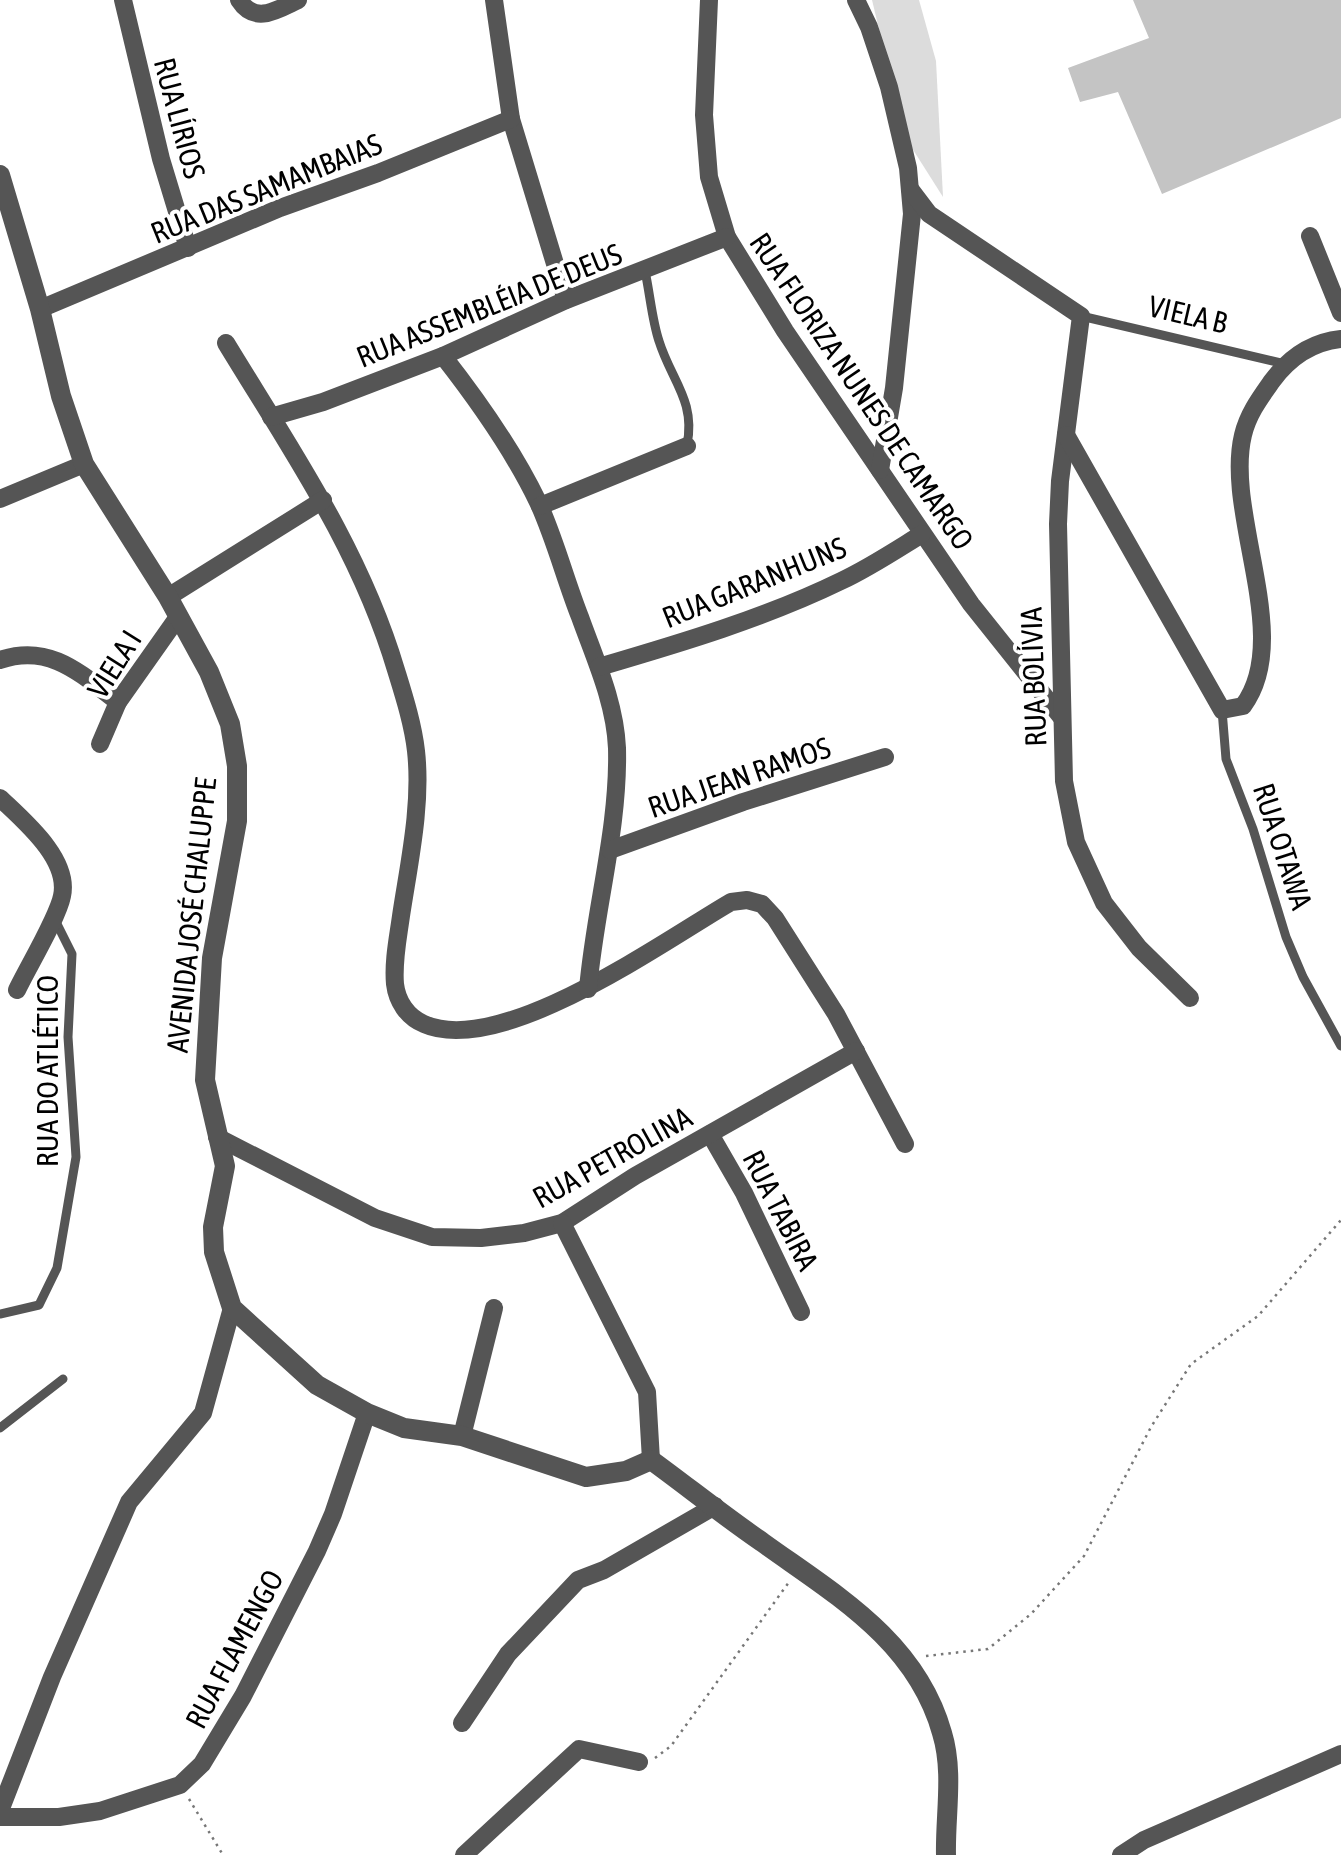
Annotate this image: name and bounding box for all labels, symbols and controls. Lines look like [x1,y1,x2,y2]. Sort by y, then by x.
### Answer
street label: RUA LÍRIOS [148,54,212,182]
street label: RUA DAS SAMAMBAIAS [146,126,386,250]
street label: RUA FLORIZA NUNES DE CAMARGO [743,226,981,556]
street label: RUA ASSEMBLÉIA DE DEUS [351,236,627,374]
street label: VIELA B [1145,288,1231,340]
street label: RUA GARANHUNS [657,530,851,634]
street label: RUA BOLÍVIA [1014,606,1052,747]
street label: VIELA I [80,624,148,704]
street label: RUA JEAN RAMOS [643,730,835,824]
street label: AVENIDA JOSÉ CHALUPPE [160,776,222,1054]
street label: RUA OTAWA [1247,779,1319,914]
street label: RUA DO ATLÉTICO [30,975,64,1167]
street label: RUA PETROLINA [527,1099,697,1215]
street label: RUA TABIRA [736,1144,826,1276]
street label: RUA FLAMENGO [178,1564,290,1734]

